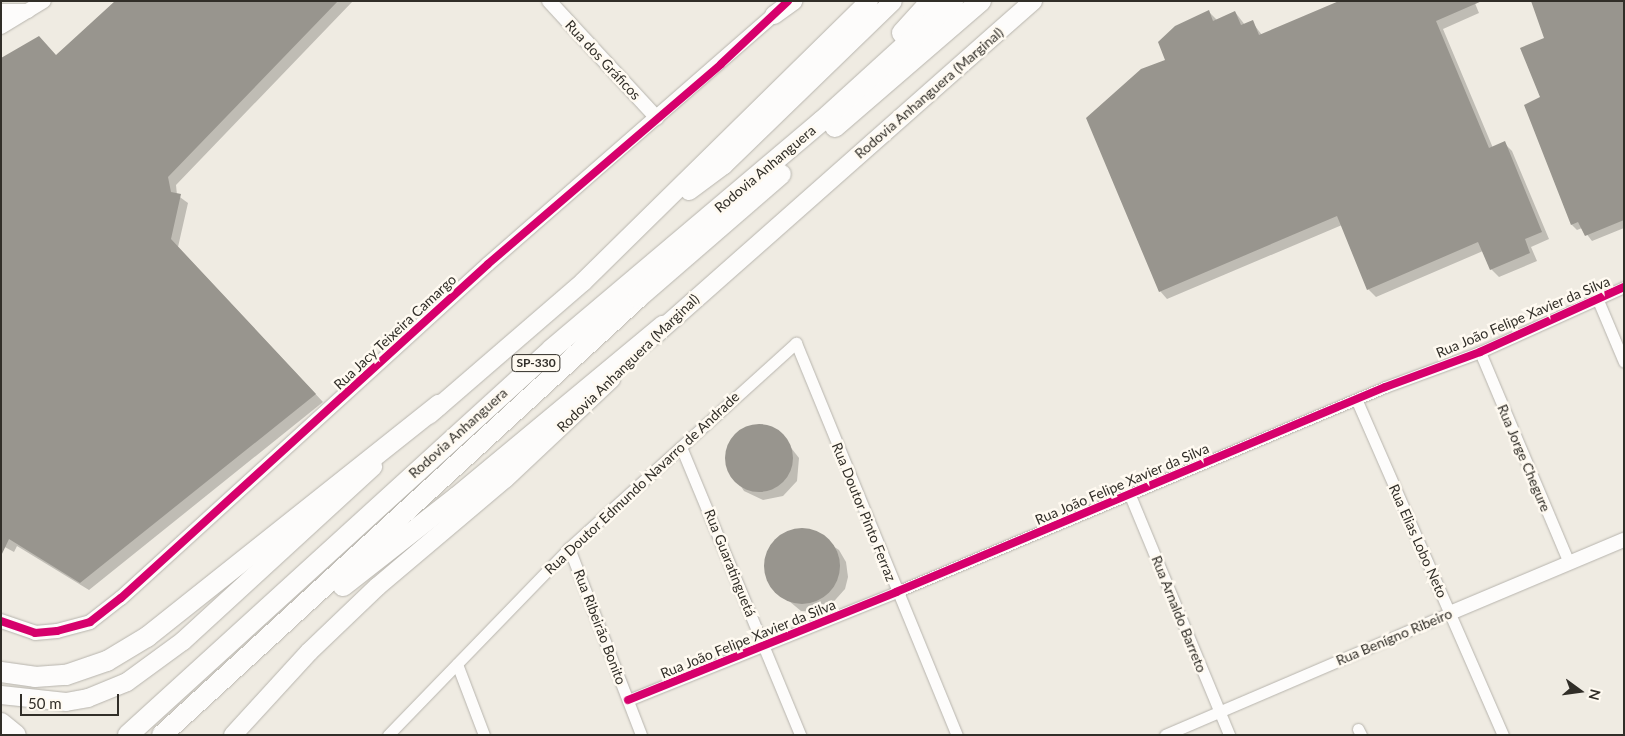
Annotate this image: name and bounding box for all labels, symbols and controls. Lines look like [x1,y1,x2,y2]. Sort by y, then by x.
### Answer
street label: Rua dos Gráficos [562,17,644,103]
street label: Rodovia Anhanguera (Marginal) [851,24,1007,162]
street label: Rodovia Anhanguera [711,122,819,216]
street label: Rua Jacy Teixeira Camargo [330,271,460,393]
street label: Rua João Felipe Xavier da Silva [1433,273,1613,361]
street label: Rodovia Anhanguera (Marginal) [553,290,703,436]
road number: SP-330 [511,353,561,372]
street label: Rodovia Anhanguera [405,384,511,482]
street label: Rua Doutor Edmundo Navarro de Andrade [541,388,743,578]
street label: Rua Jorge Chegure [1494,402,1554,514]
street label: Rua Doutor Pinto Ferraz [828,440,900,584]
street label: Rua João Felipe Xavier da Silva [1032,440,1212,528]
street label: Rua Elias Lobo Neto [1385,481,1451,601]
street label: Rua Guaratinguetá [701,507,759,619]
street label: Rua Arnaldo Barreto [1148,553,1210,675]
street label: Rua Ribeirão Bonito [570,567,630,687]
street label: Rua João Felipe Xavier da Silva [658,596,838,682]
street label: Rua Benígno Ribeiro [1333,605,1455,669]
north arrow [1555,666,1605,716]
scale bar [22,684,121,716]
text: N [1585,687,1605,702]
text: 50 m [28,694,62,712]

